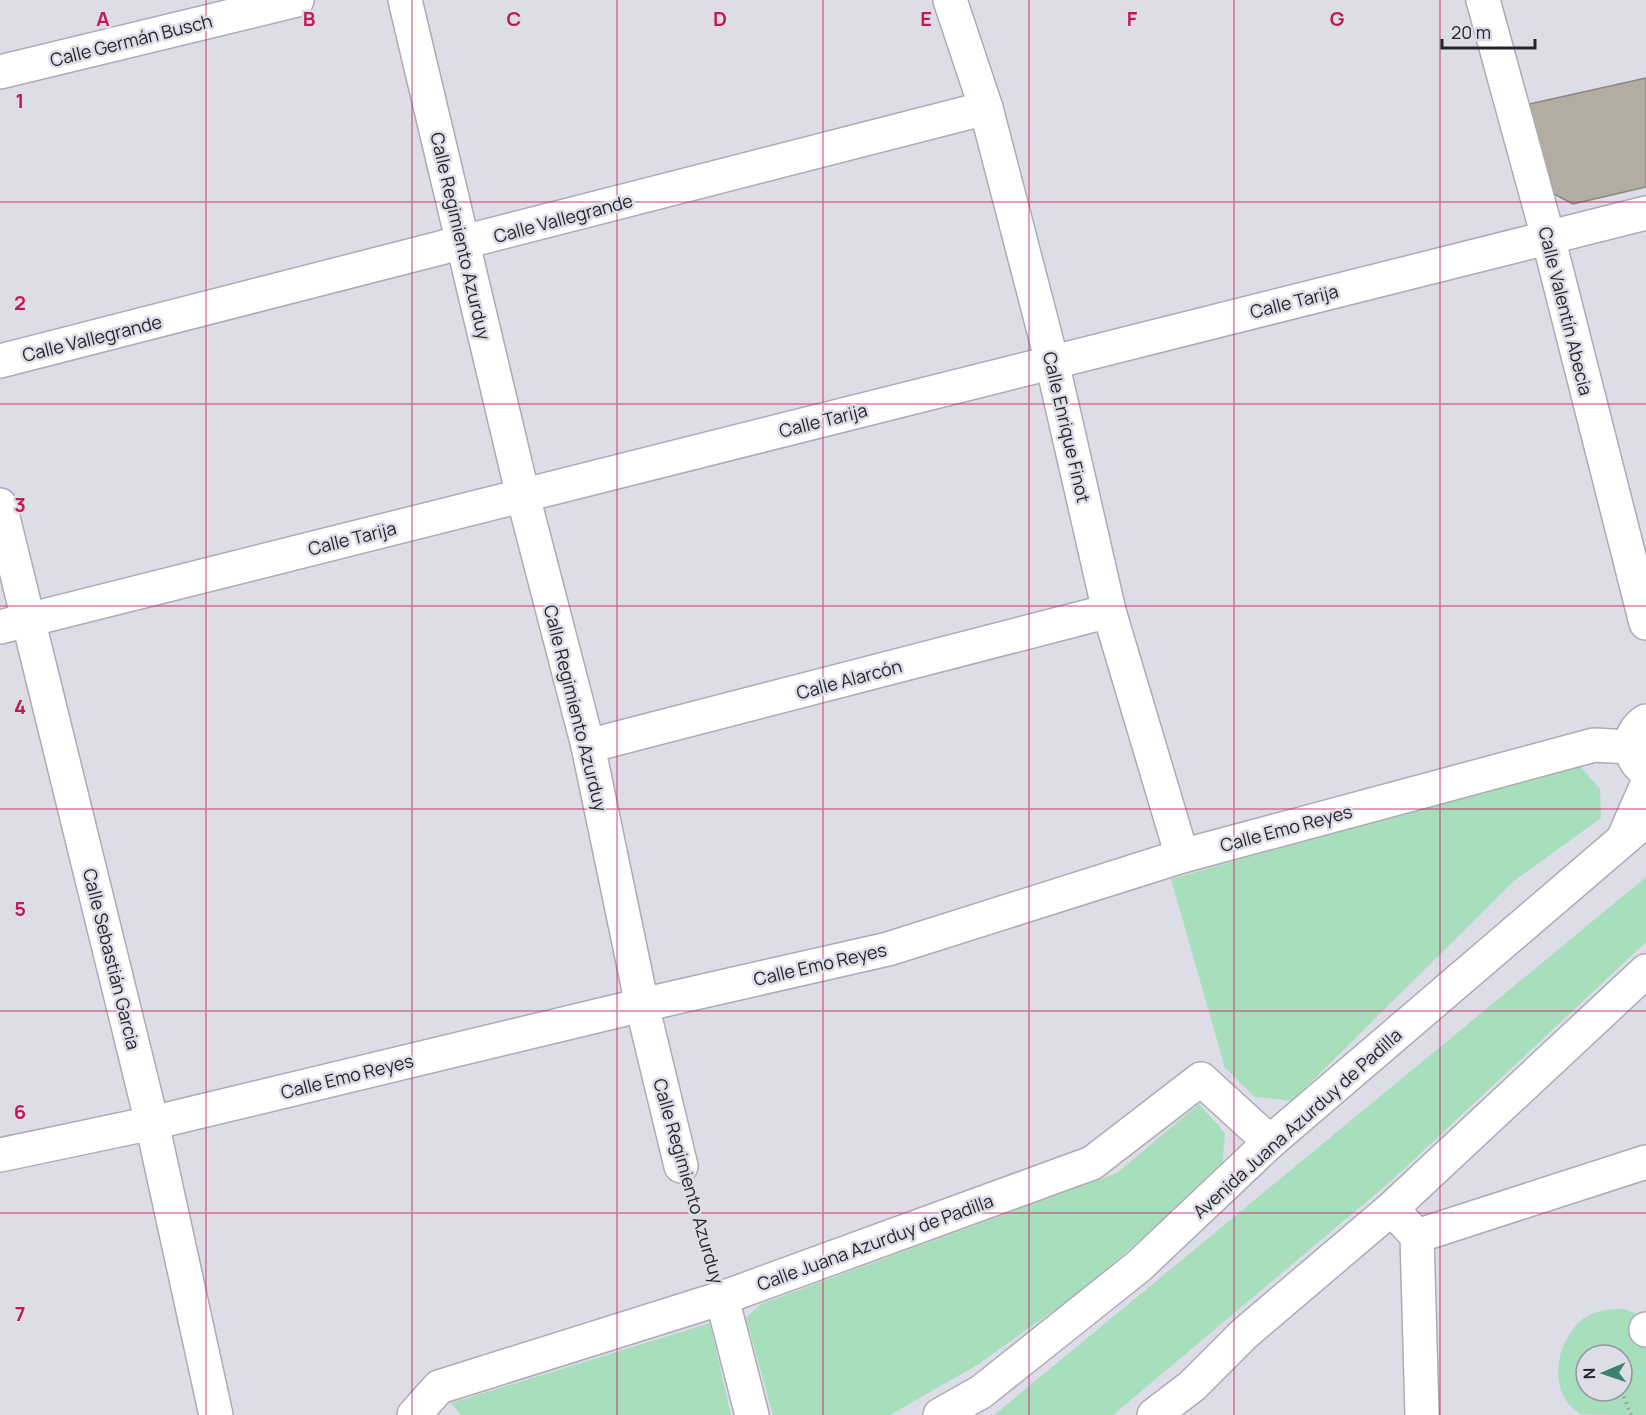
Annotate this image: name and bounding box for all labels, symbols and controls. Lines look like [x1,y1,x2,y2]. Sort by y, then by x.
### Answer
text: A [96,5,110,32]
text: B [303,5,316,32]
text: C [507,5,521,32]
text: D [713,5,727,32]
text: E [920,5,932,32]
text: F [1127,5,1138,32]
text: G [1330,5,1345,32]
street label: Calle Germán Busch [47,8,215,72]
scale bar [1442,12,1535,50]
text: 20 m [1451,20,1491,44]
text: 1 [16,87,24,114]
street label: Calle Regimiento Azurduy [425,130,497,343]
street label: Calle Vallegrande [491,188,635,248]
street label: Calle Valentín Abecia [1533,224,1599,398]
street label: Calle Tarija [1247,278,1341,324]
text: 2 [14,289,26,316]
street label: Calle Vallegrande [20,309,164,367]
street label: Calle Enrique Finot [1038,349,1096,505]
street label: Calle Tarija [776,397,870,443]
text: 3 [14,491,26,518]
street label: Calle Tarija [305,515,399,561]
street label: Calle Regimiento Azurduy [539,602,613,814]
street label: Calle Alarcón [794,653,904,705]
text: 4 [14,693,26,720]
street label: Calle Emo Reyes [1217,799,1355,857]
street label: Calle Sebastián Garcia [78,866,146,1052]
text: 5 [14,895,26,922]
street label: Calle Emo Reyes [751,937,889,991]
street label: Avenida Juana Azurduy de Padilla [1187,1023,1407,1223]
street label: Calle Emo Reyes [278,1048,416,1104]
street label: Calle Regimiento Azurduy [648,1076,730,1287]
text: 6 [14,1098,26,1125]
street label: Calle Juana Azurduy de Padilla [754,1188,996,1296]
text: 7 [15,1300,25,1327]
north arrow [1574,1343,1634,1403]
text: N [1578,1367,1600,1380]

